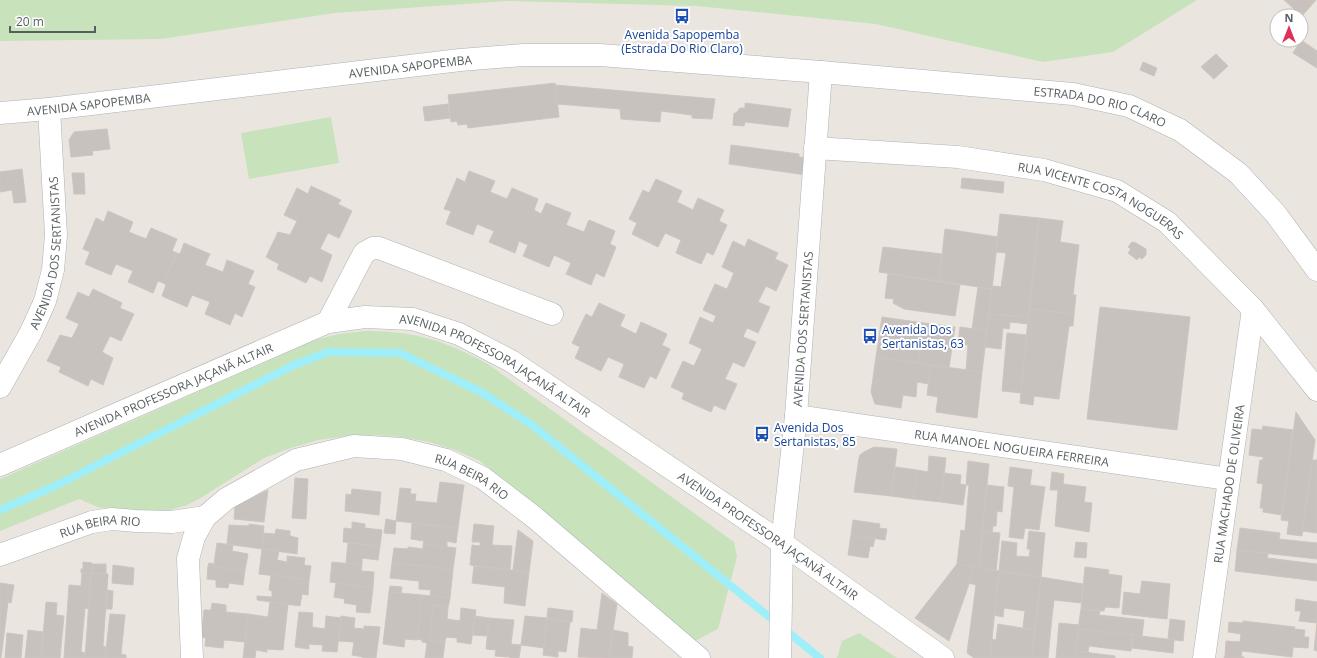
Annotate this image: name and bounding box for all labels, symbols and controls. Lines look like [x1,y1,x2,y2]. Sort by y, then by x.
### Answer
bus stop icon: Avenida Sapopemba (Estrada Do Rio Claro) [673,7,691,25]
scale bar [10,8,95,34]
north arrow [1269,8,1309,48]
text: N [1285,10,1293,25]
text: 20 m [16,13,44,30]
place label: Avenida Sapopemba (Estrada Do Rio Claro) [621,26,743,57]
street label: AVENIDA SAPOPEMBA [348,51,473,82]
street label: ESTRADA DO RIO CLARO [1033,82,1169,131]
street label: AVENIDA SAPOPEMBA [26,88,152,119]
street label: RUA VICENTE COSTA NOGUERAS [1017,158,1188,243]
street label: AVENIDA DOS SERTANISTAS [25,176,65,332]
street label: AVENIDA DOS SERTANISTAS [788,251,816,407]
street label: AVENIDA PROFESSORA JAÇANÃ ALTAIR [399,310,595,421]
place label: Avenida Dos Sertanistas, 63 [882,321,964,352]
bus stop icon: Avenida Dos Sertanistas, 63 [861,327,879,345]
street label: AVENIDA PROFESSORA JAÇANÃ ALTAIR [71,338,276,440]
street label: RUA MACHADO DE OLIVEIRA [1209,403,1248,564]
place label: Avenida Dos Sertanistas, 85 [774,419,856,450]
bus stop icon: Avenida Dos Sertanistas, 85 [753,425,771,443]
street label: RUA MANOEL NOGUEIRA FERREIRA [913,425,1111,470]
street label: RUA BEIRA RIO [433,449,513,503]
street label: AVENIDA PROFESSORA JAÇANÃ ALTAIR [675,467,862,604]
street label: RUA BEIRA RIO [57,510,141,542]

